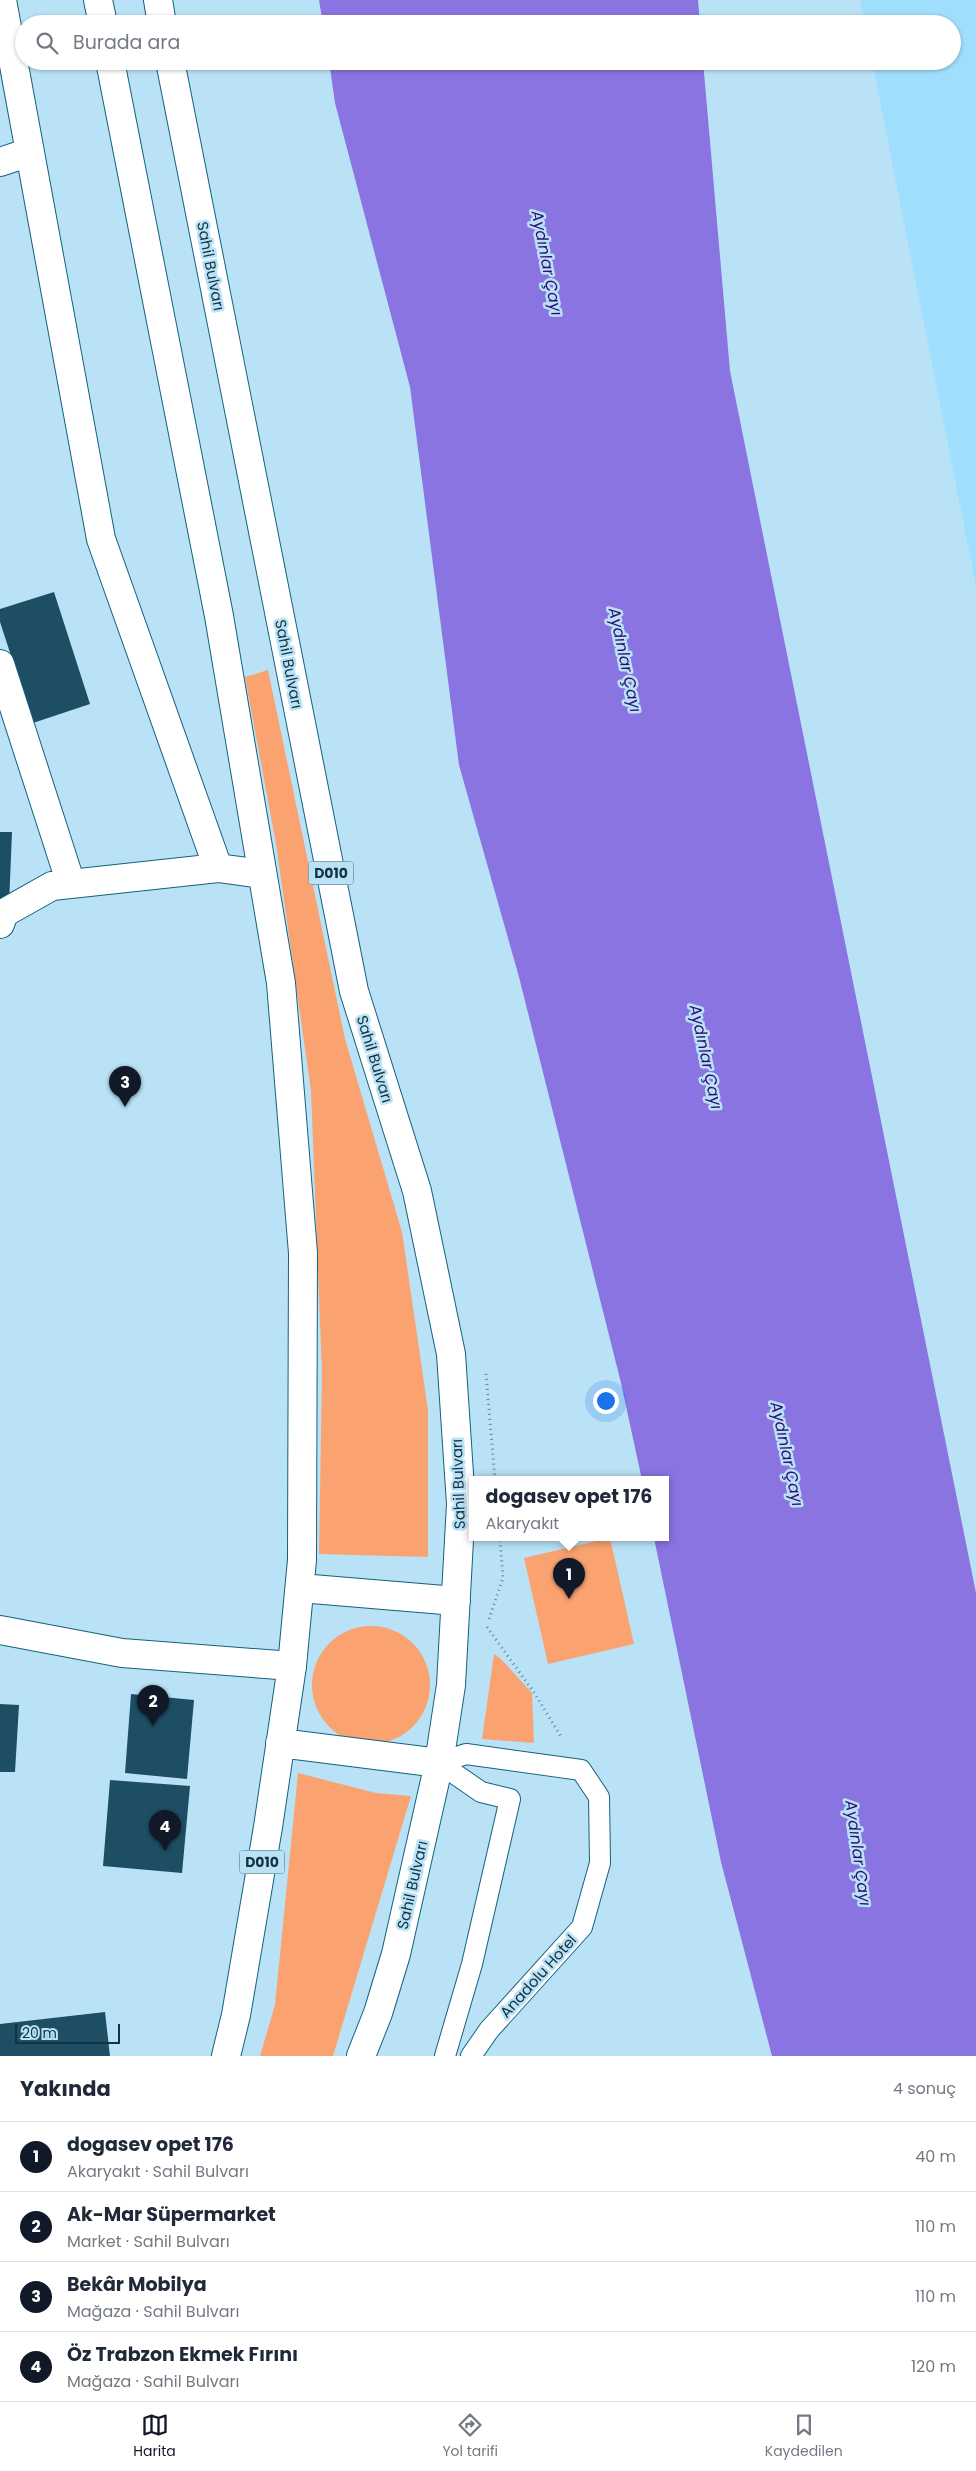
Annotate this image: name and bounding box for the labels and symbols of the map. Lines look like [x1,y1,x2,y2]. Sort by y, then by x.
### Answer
water label: Aydınlar Çayı [525,208,568,317]
street label: Sahil Bulvarı [192,220,230,312]
water label: Aydınlar Çayı [602,605,647,714]
street label: Sahil Bulvarı [270,618,308,710]
road number: D010 [308,861,354,884]
water label: Aydınlar Çayı [683,1002,728,1111]
street label: Sahil Bulvarı [352,1013,398,1105]
pin: 3 [109,1066,141,1107]
your location [593,1388,619,1414]
water label: Aydınlar Çayı [764,1399,809,1508]
street label: Sahil Bulvarı [446,1439,470,1529]
pin: 1 [553,1558,585,1599]
pin: 2 [137,1685,169,1726]
water label: Aydınlar Çayı [839,1798,877,1907]
pin: 4 [149,1810,181,1851]
street label: Sahil Bulvarı [392,1839,432,1931]
road number: D010 [240,1850,284,1874]
street label: Anadolu Hotel [495,1930,581,2022]
scale bar [15,2021,120,2044]

